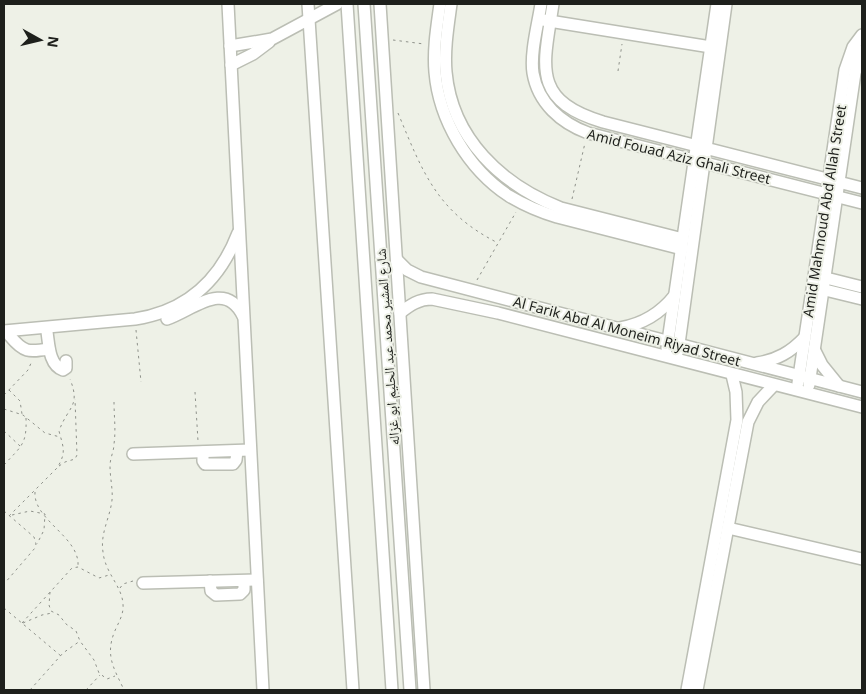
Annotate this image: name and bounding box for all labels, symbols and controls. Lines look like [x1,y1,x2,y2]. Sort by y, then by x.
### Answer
north arrow [15,15,65,65]
text: N [43,35,64,49]
street label: Amid Mahmoud Abd Allah Street [798,103,850,319]
street label: Amid Fouad Aziz Ghali Street [585,124,773,188]
street label: شارع المشير محمد عبد الحليم ابو غزاله [371,248,404,446]
street label: Al Farik Abd Al Moneim Riyad Street [511,291,743,371]

